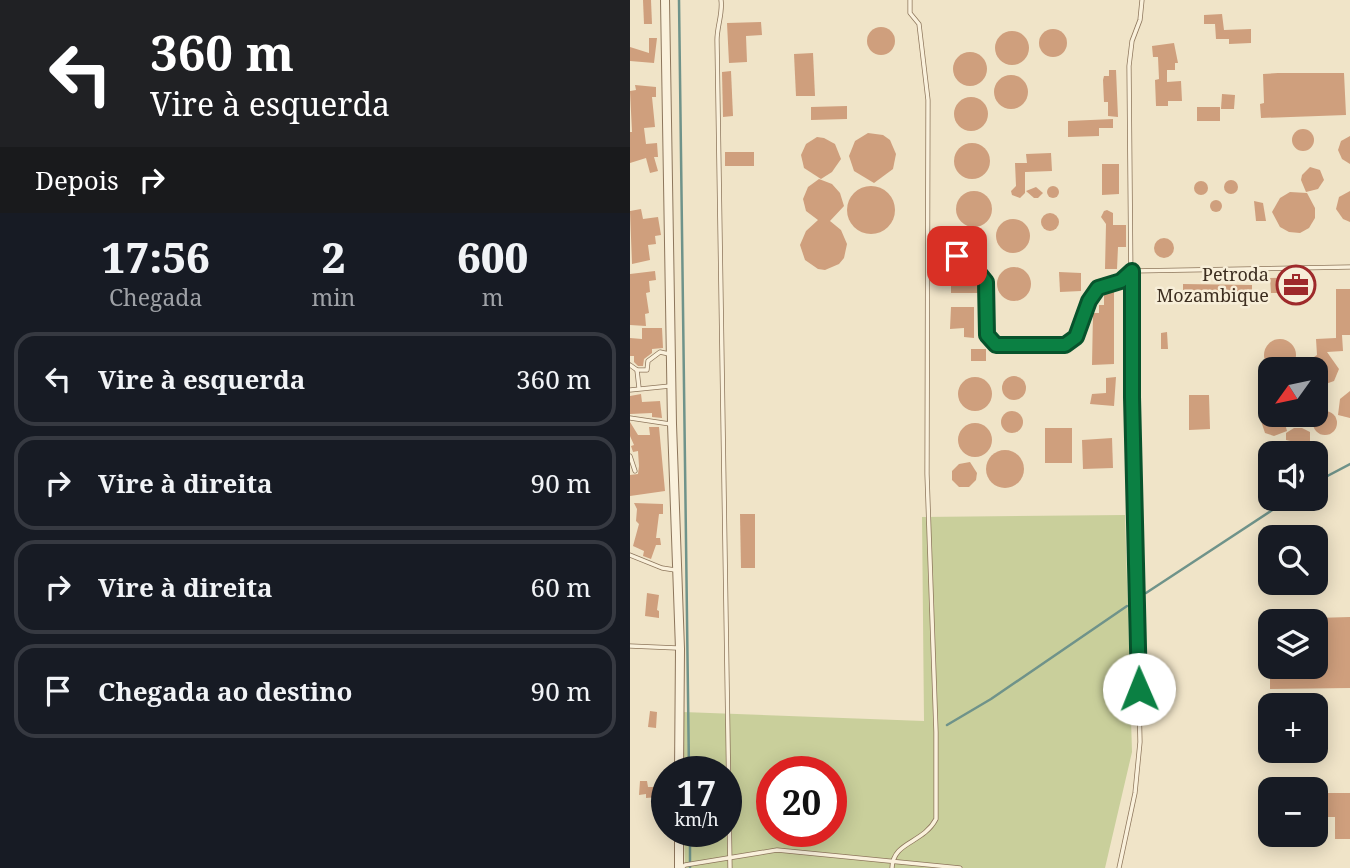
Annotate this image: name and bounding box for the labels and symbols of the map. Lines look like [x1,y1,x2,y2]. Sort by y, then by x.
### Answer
pin [927,226,987,286]
place label: Petroda Mozambique [1156,262,1269,307]
office icon: Petroda Mozambique [1275,264,1317,306]
north arrow [1258,357,1328,427]
position arrow [1102,652,1176,726]
speed limit sign: 20 [756,756,847,847]

